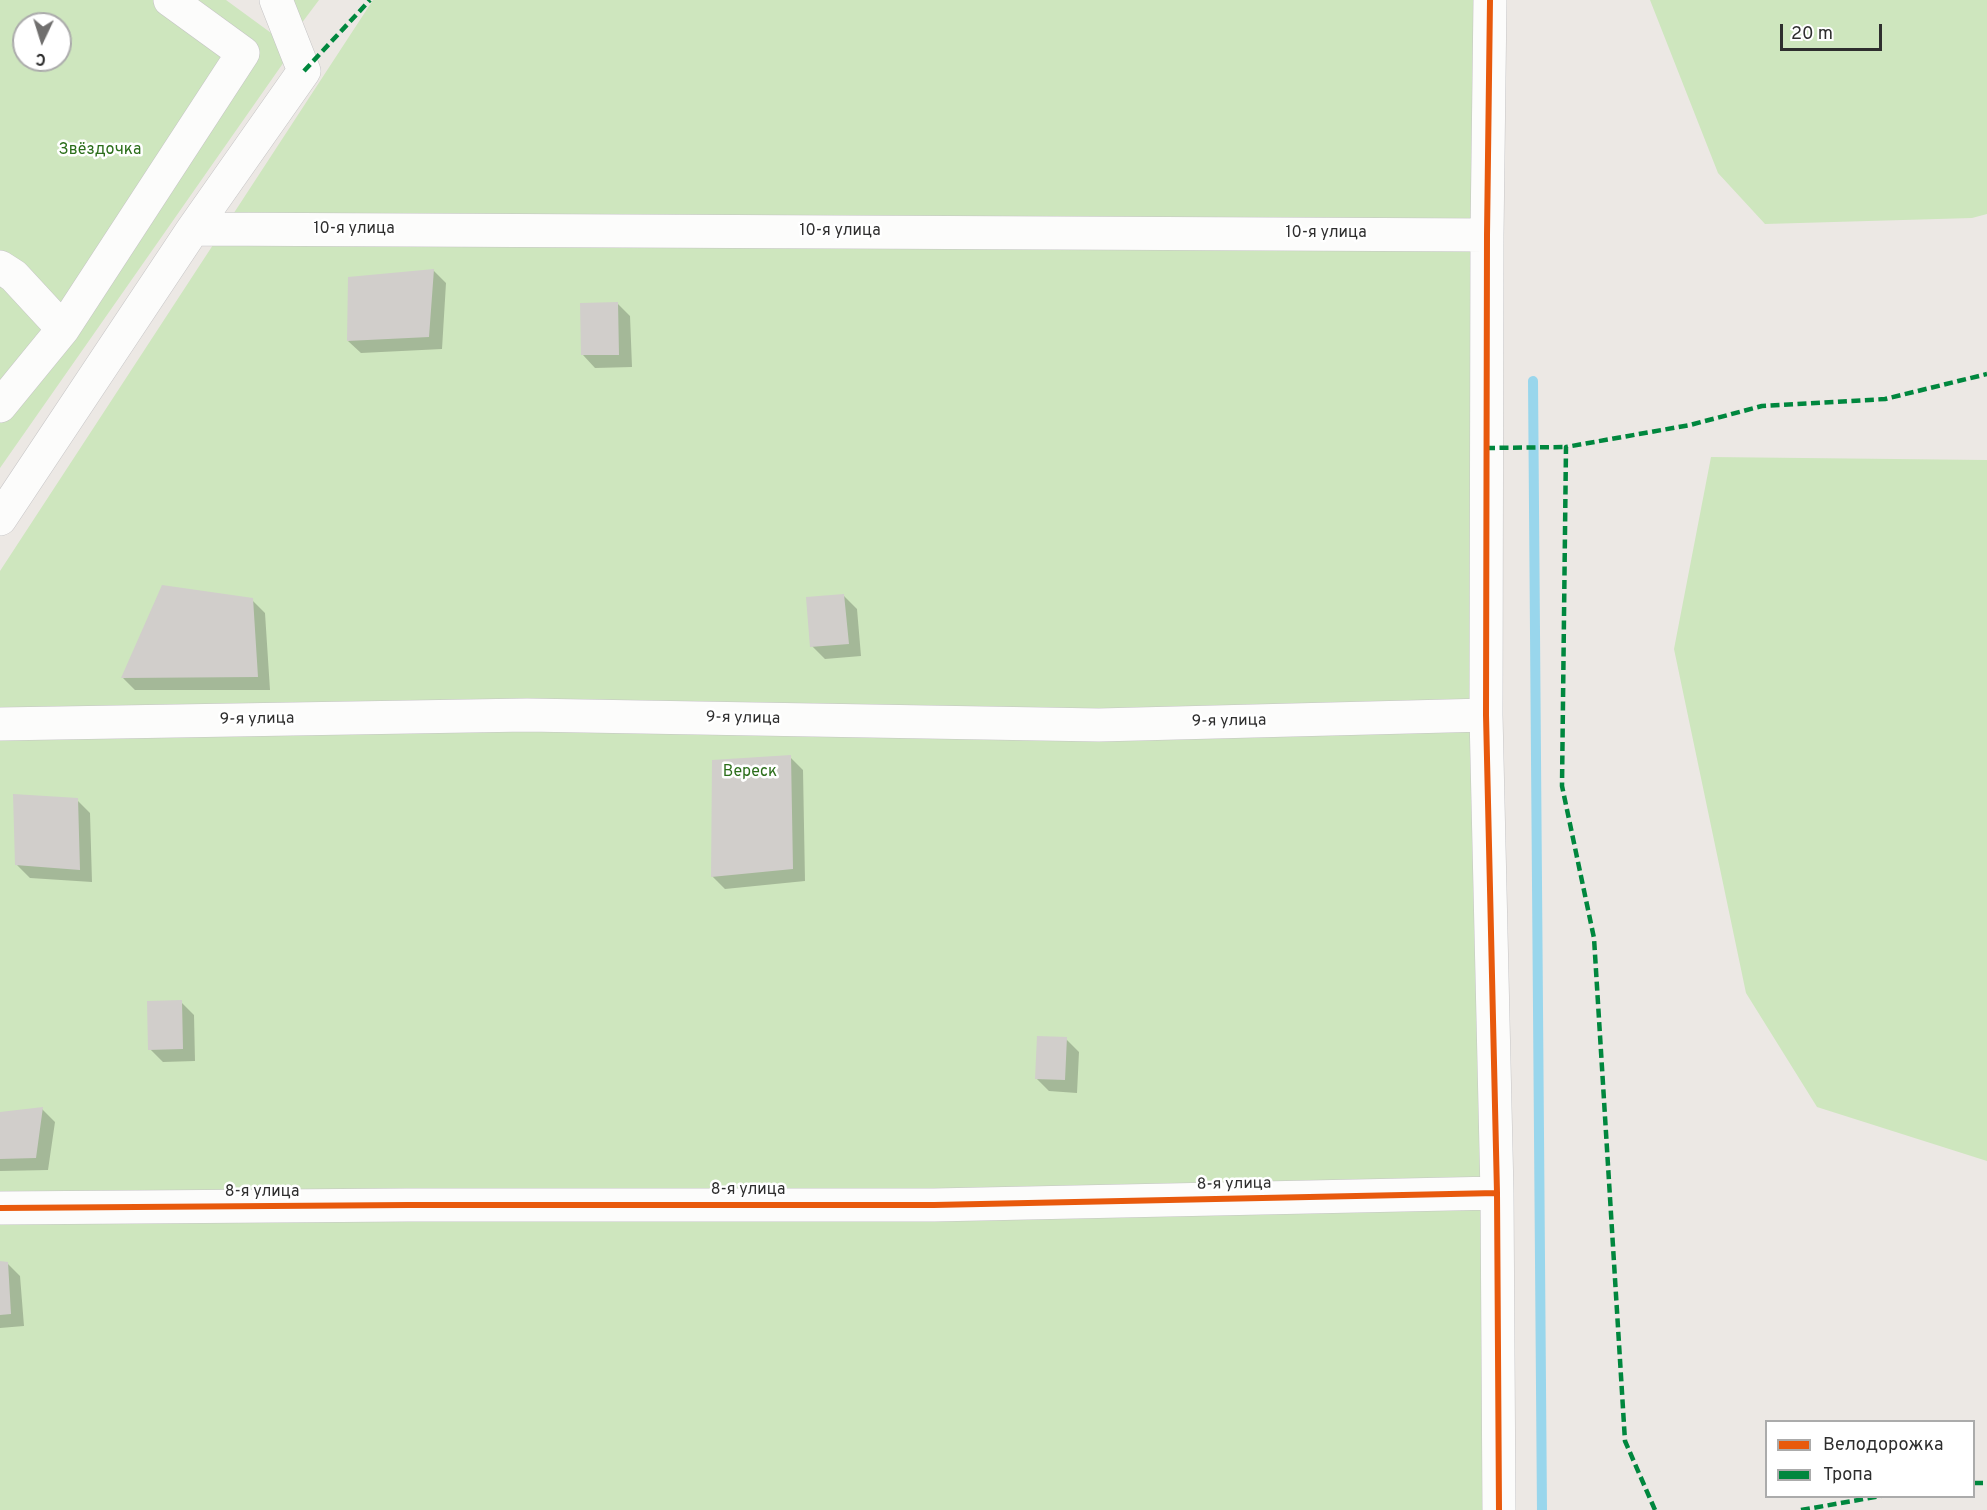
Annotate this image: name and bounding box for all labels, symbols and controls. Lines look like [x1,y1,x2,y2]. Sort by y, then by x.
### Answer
north arrow [12,12,72,72]
scale bar [1783,12,1885,50]
text: 20 m [1791,23,1833,46]
text: С [35,48,47,68]
park label: Звёздочка [59,141,141,161]
street label: 10-я улица [313,220,395,240]
street label: 10-я улица [799,222,881,242]
street label: 10-я улица [1285,224,1367,244]
street label: 9-я улица [706,709,780,729]
street label: 9-я улица [220,710,294,730]
street label: 9-я улица [1192,712,1266,732]
park label: Вереск [723,763,777,783]
street label: 8-я улица [1197,1175,1271,1195]
street label: 8-я улица [711,1181,785,1201]
street label: 8-я улица [225,1183,299,1203]
legend [1765,1420,1975,1498]
text: Велодорожка [1823,1434,1943,1457]
text: Тропа [1823,1464,1872,1487]

